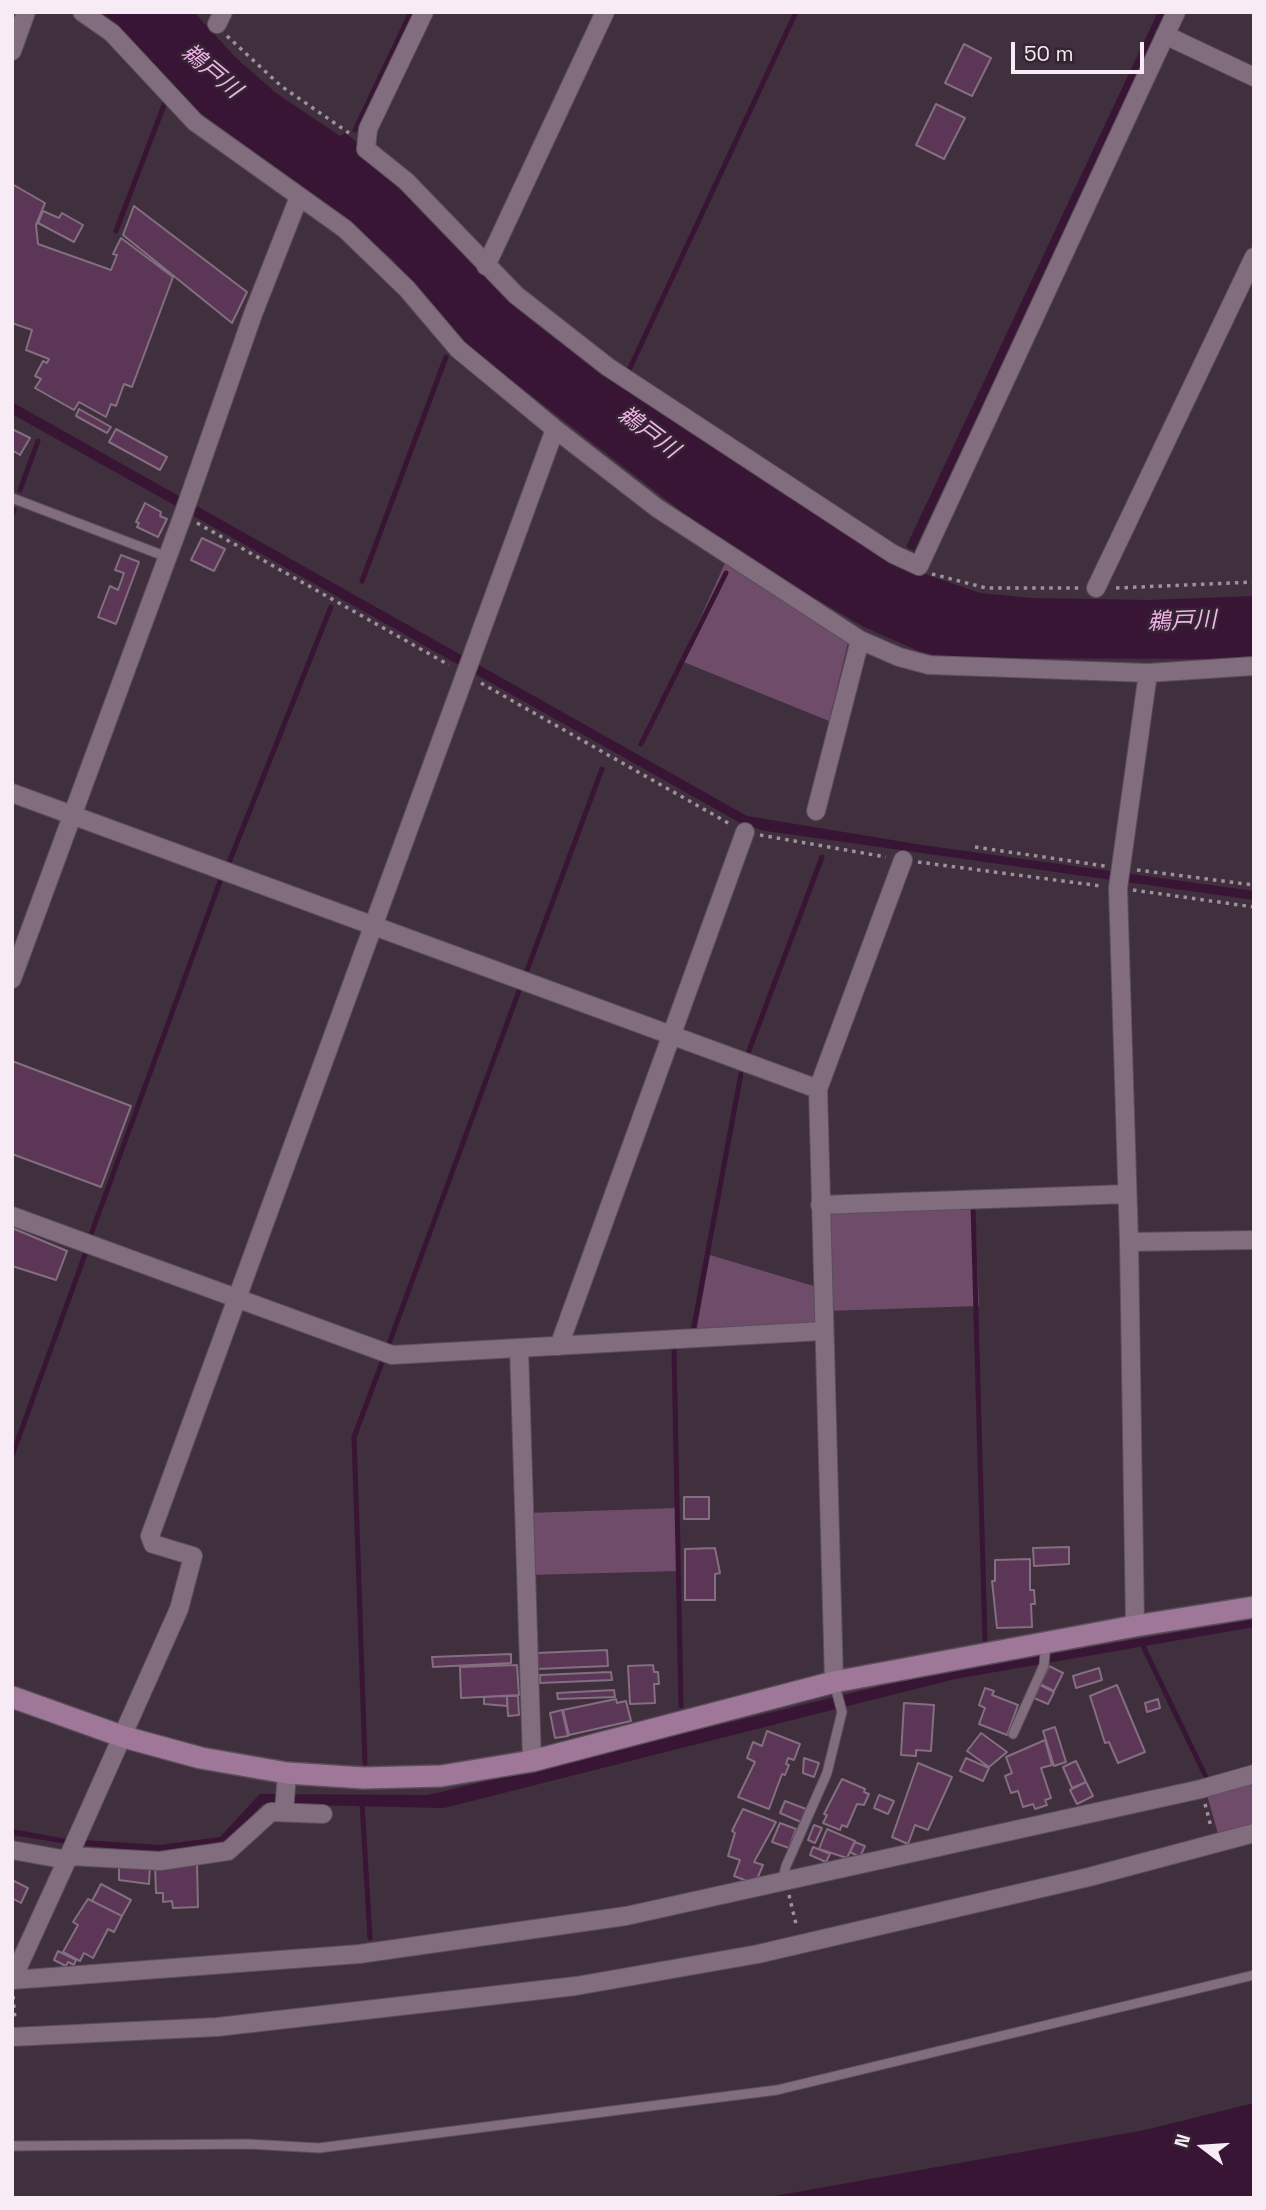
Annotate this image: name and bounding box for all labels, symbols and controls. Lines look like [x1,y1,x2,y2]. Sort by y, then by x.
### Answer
scale bar [1014,28,1147,72]
water label: 鵜戸川 [176,39,246,105]
text: 50 m [1024,40,1074,67]
water label: 鵜戸川 [612,401,684,465]
water label: 鵜戸川 [1147,607,1217,637]
north arrow [1168,2112,1238,2182]
text: N [1169,2131,1196,2150]

